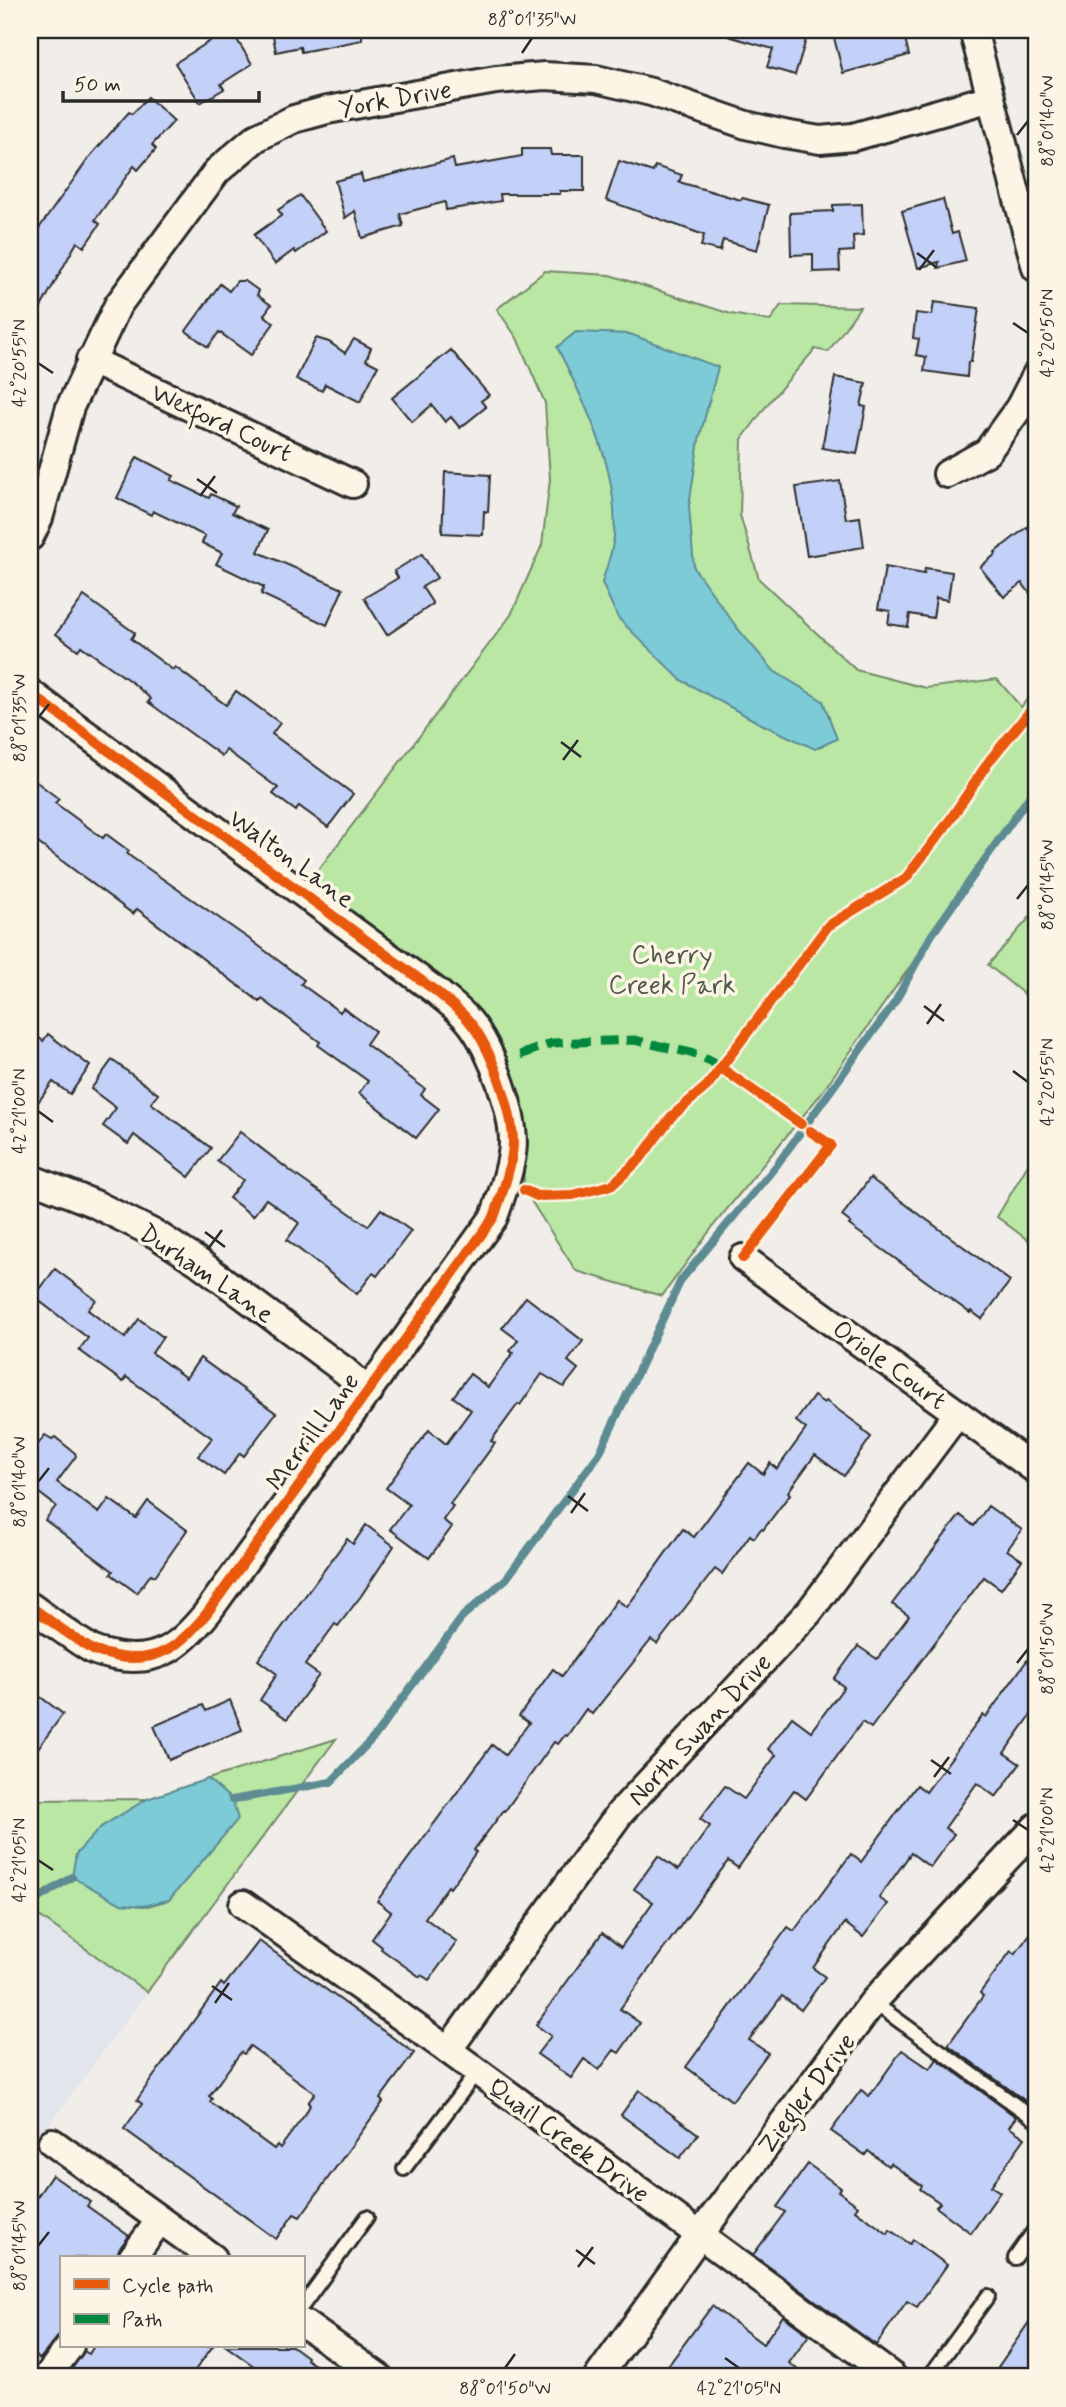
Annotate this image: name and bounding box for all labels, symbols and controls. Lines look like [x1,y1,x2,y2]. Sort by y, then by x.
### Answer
text: 88°01'35"W [488,8,576,32]
scale bar [63,60,259,104]
text: 50 m [74,71,121,99]
street label: York Drive [336,73,455,127]
text: 88°01'40"W [1036,75,1060,167]
text: 42°20'50"N [1036,289,1060,377]
text: 42°20'55"N [8,319,32,407]
street label: Wexford Court [144,376,297,473]
text: 88°01'35"W [8,674,32,762]
street label: Walton Lane [221,802,361,917]
text: 88°01'45"W [1036,840,1060,930]
park label: Cherry Creek Park [609,939,736,1003]
text: 42°20'55"N [1036,1038,1060,1126]
text: 42°21'00"N [8,1068,32,1154]
street label: Durham Lane [132,1217,280,1332]
street label: Oriole Court [825,1313,953,1418]
street label: Merrill Lane [259,1366,368,1498]
text: 88°01'40"W [8,1436,32,1528]
text: 88°01'50"W [1036,1603,1060,1695]
street label: North Swan Drive [621,1647,780,1814]
text: 42°21'00"N [1036,1787,1060,1873]
text: 42°21'05"N [8,1818,32,1902]
street label: Ziegler Drive [751,2027,867,2164]
street label: Quail Creek Drive [480,2071,656,2212]
text: 88°01'45"W [8,2201,32,2291]
legend [60,2256,304,2348]
text: Cycle path [122,2272,213,2300]
text: Path [122,2306,162,2334]
text: 88°01'50"W [459,2377,551,2401]
text: 42°21'05"N [697,2377,781,2401]

